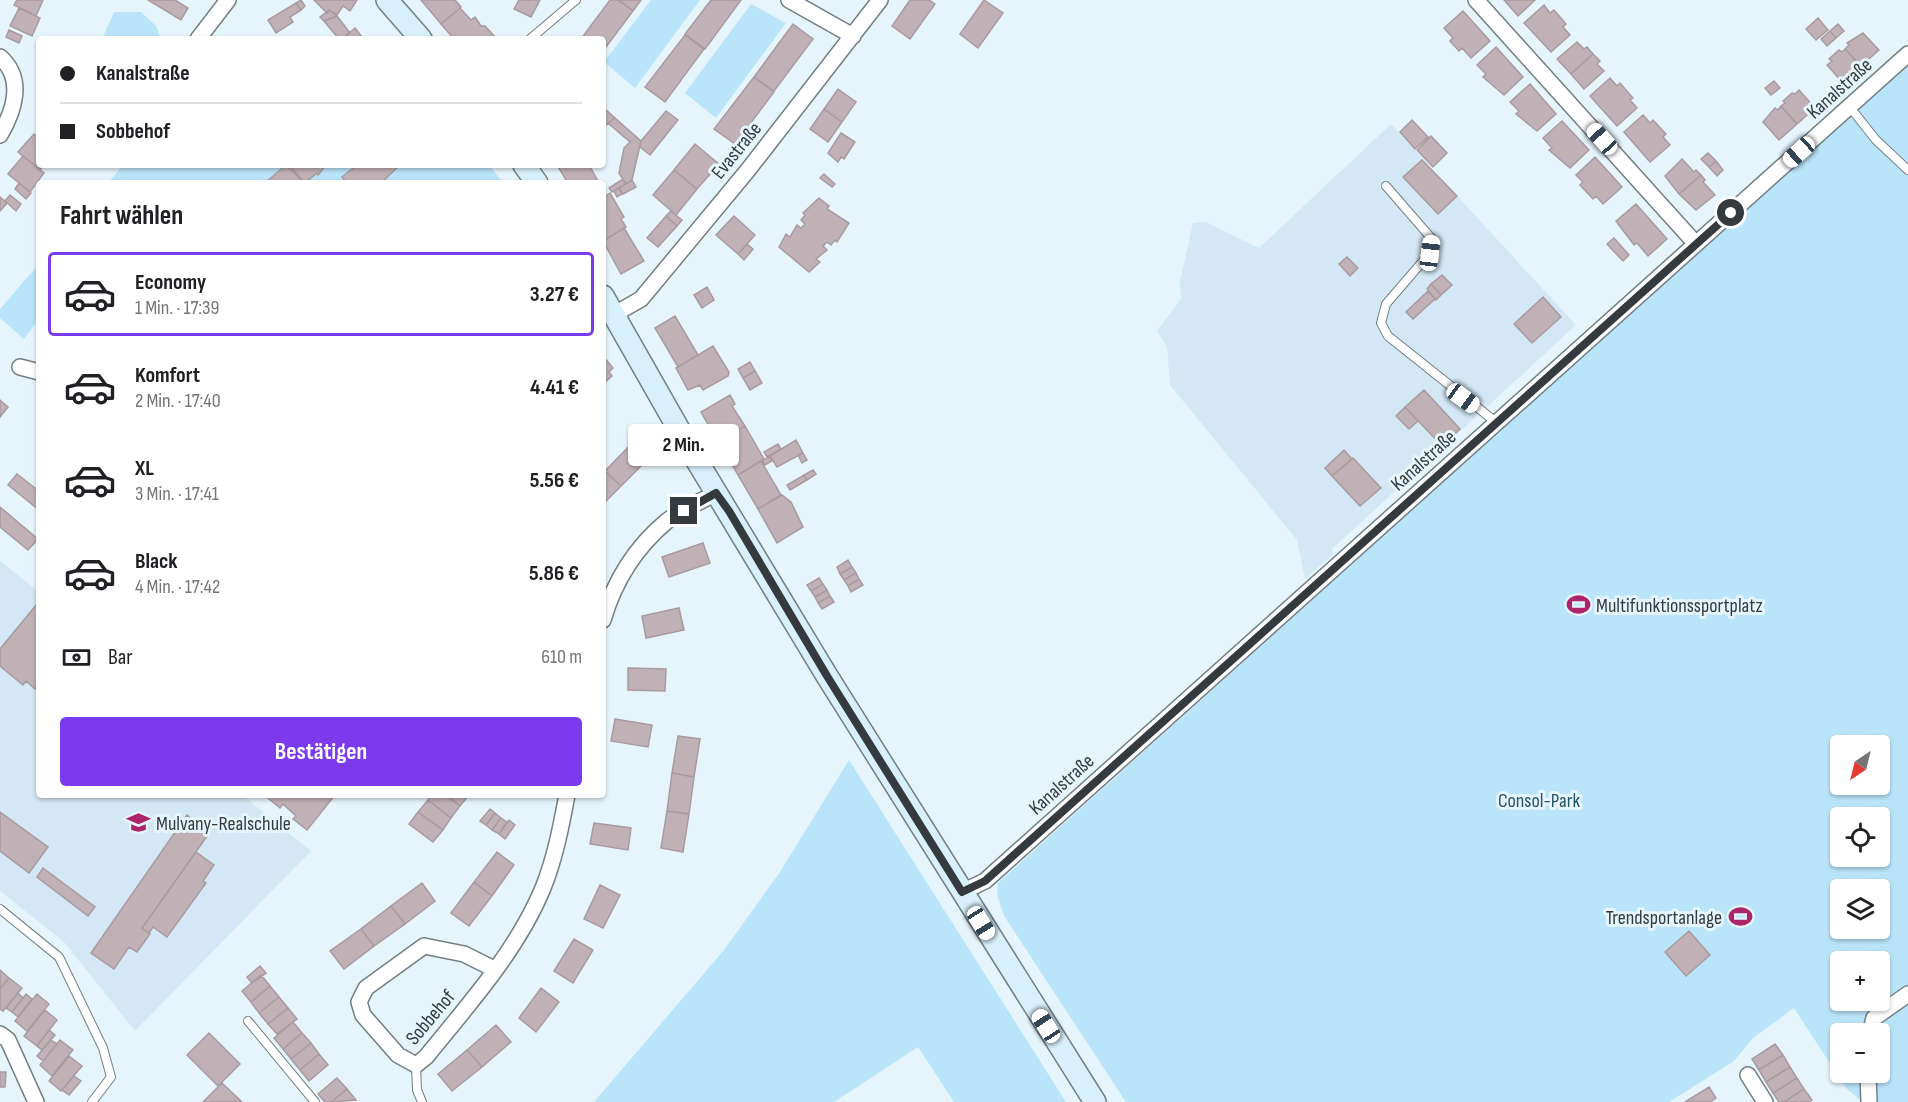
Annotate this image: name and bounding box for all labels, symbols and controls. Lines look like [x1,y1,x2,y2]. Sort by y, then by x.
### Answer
street label: Kanalstraße [1802,53,1877,124]
text: Kanalstraße [96,60,190,87]
street label: Evastraße [707,117,767,184]
text: Sobbehof [96,118,170,145]
car [1583,120,1621,158]
car [1780,133,1818,171]
route start [1717,199,1744,226]
text: Fahrt wählen [60,200,183,232]
car [1419,234,1441,272]
icon: car [63,267,117,321]
text: Economy [135,269,206,296]
text: 3.27 € [530,281,579,308]
text: 1 Min. · 17:39 [135,296,219,320]
icon: car [63,360,117,414]
text: Komfort [135,362,200,389]
text: 4.41 € [530,374,579,401]
car [1443,380,1483,416]
text: 2 Min. · 17:40 [135,389,221,413]
callout: 2 Min. [628,424,740,466]
street label: Kanalstraße [1386,425,1461,496]
text: 2 Min. [662,433,705,457]
icon: car [63,453,117,507]
text: XL [135,455,154,482]
text: 5.56 € [530,467,579,494]
text: 3 Min. · 17:41 [135,482,219,506]
route end [670,497,697,524]
icon: car [63,546,117,600]
text: Black [135,548,177,575]
text: 5.86 € [529,560,579,587]
text: 4 Min. · 17:42 [135,575,220,599]
sports icon: Multifunktionssportplatz [1565,592,1591,618]
place label: Multifunktionssportplatz [1596,594,1763,618]
icon: cash [60,641,93,674]
text: Bar [108,644,133,671]
text: 610 m [541,645,582,669]
button: Bestätigen [60,717,582,786]
north arrow [1830,735,1890,795]
map controls [1830,735,1890,1083]
street label: Kanalstraße [1024,749,1099,820]
park label: Consol-Park [1498,789,1580,813]
button: locate [1830,807,1890,867]
school or university icon: Mulvany-Realschule [125,810,151,836]
place label: Mulvany-Realschule [156,812,291,836]
button: layers [1830,879,1890,939]
car [964,903,998,943]
sports icon: Trendsportanlage [1727,904,1753,930]
place label: Trendsportanlage [1606,906,1722,930]
button: + [1830,951,1890,1011]
street label: Sobbehof [401,985,461,1050]
car [1029,1006,1063,1046]
button: − [1830,1023,1890,1083]

